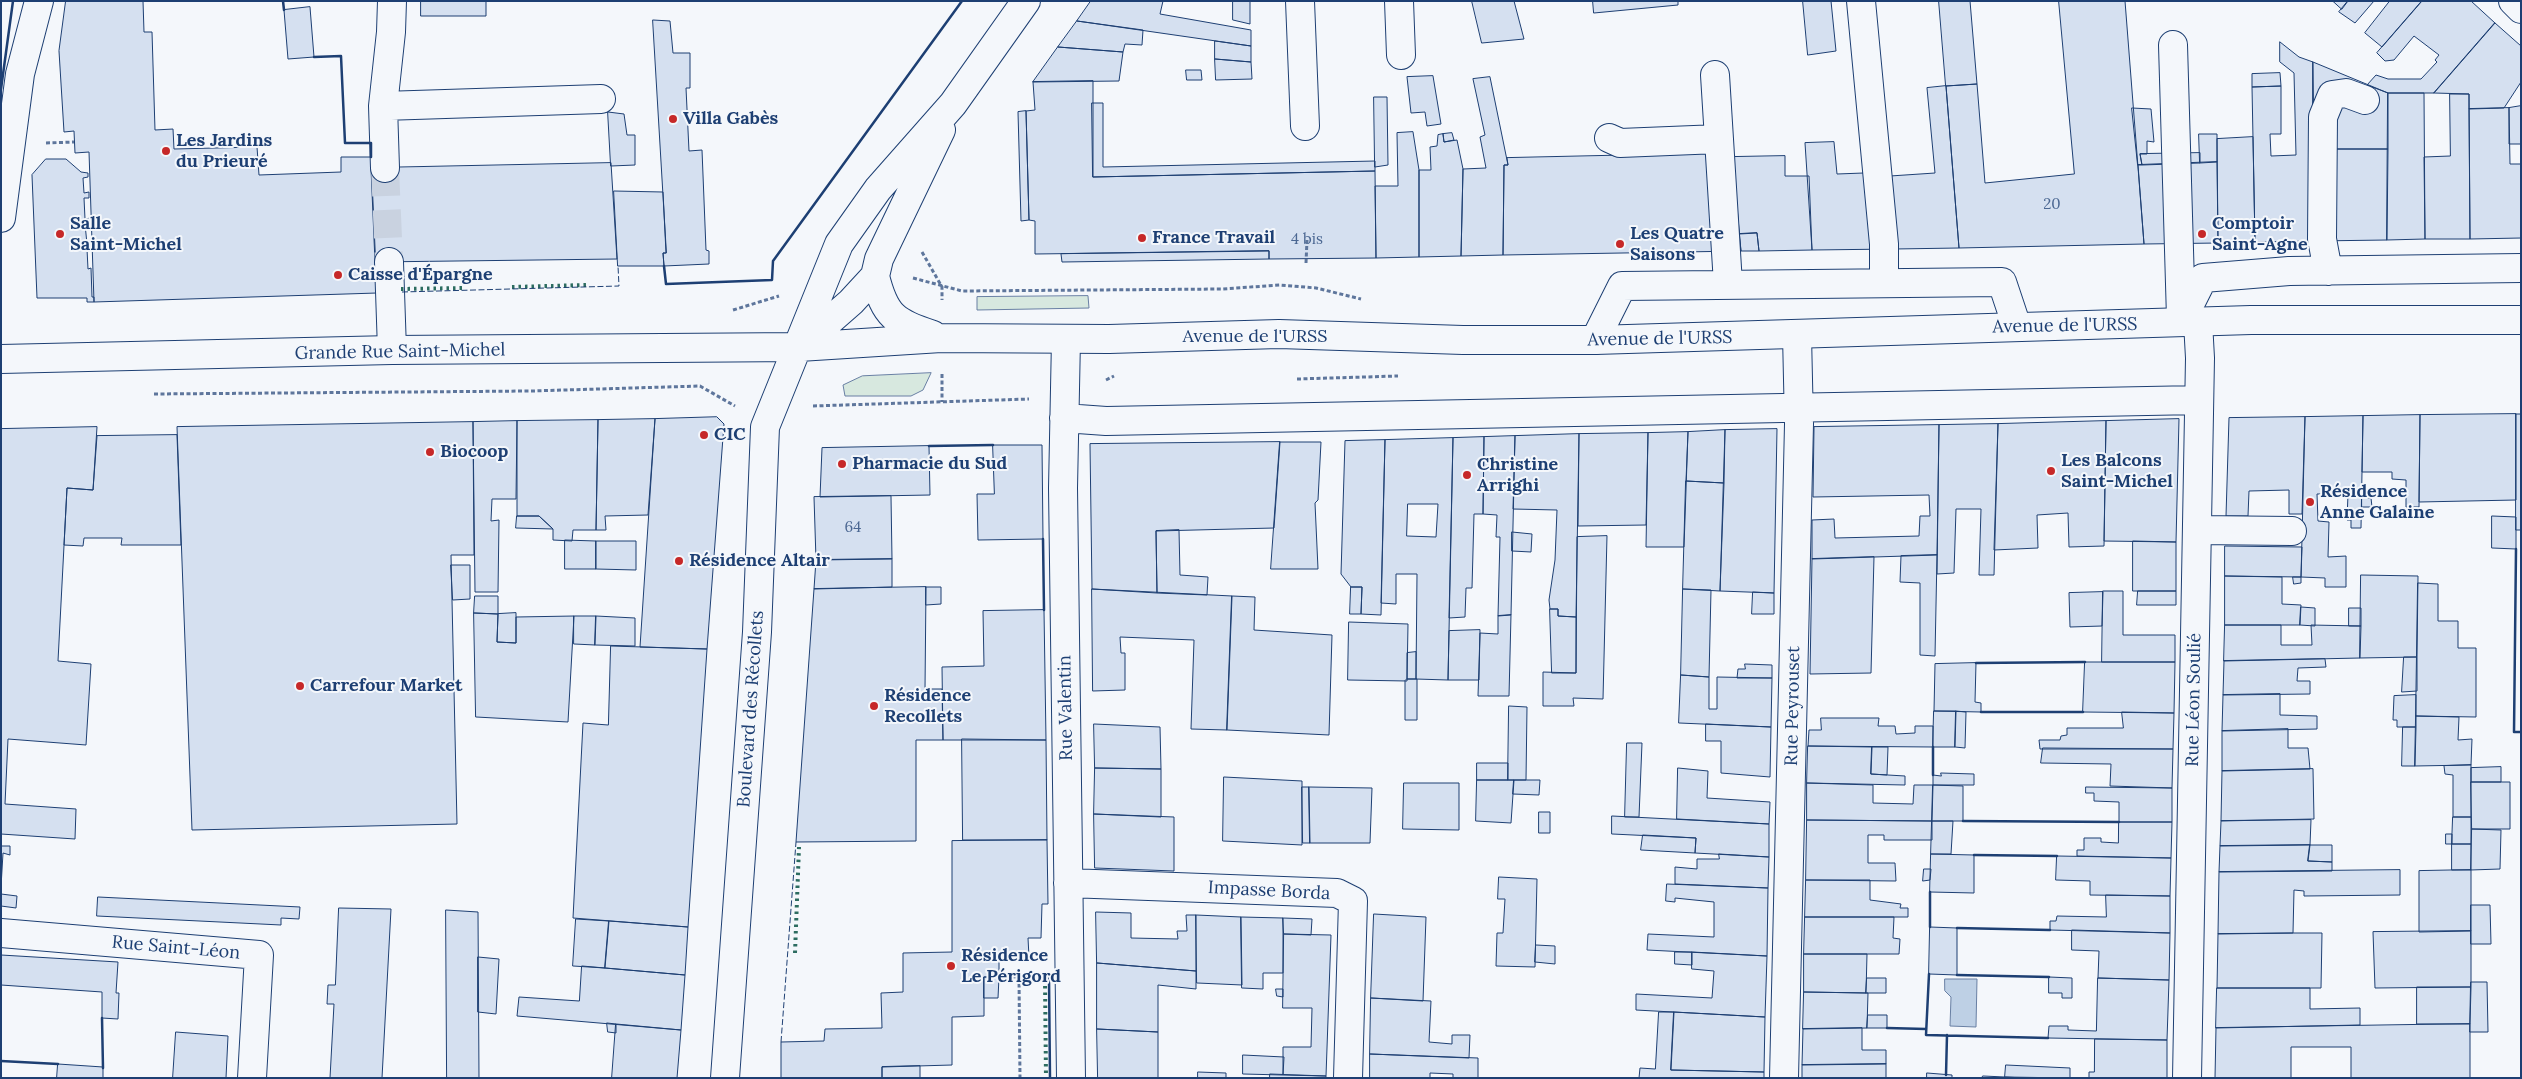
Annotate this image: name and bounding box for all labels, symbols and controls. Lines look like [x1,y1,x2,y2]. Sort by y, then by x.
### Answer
place label: Villa Gabès [683,108,778,130]
marker: Villa Gabès [667,113,679,125]
place label: Les Jardins du Prieuré [176,130,272,172]
marker: Les Jardins du Prieuré [160,145,172,157]
house number: 20 [2043,196,2061,214]
place label: Salle Saint-Michel [70,213,182,255]
place label: Comptoir Saint-Agne [2212,213,2308,255]
place label: Les Quatre Saisons [1630,223,1724,266]
place label: France Travail [1152,227,1275,249]
marker: Salle Saint-Michel [54,228,66,240]
marker: Comptoir Saint-Agne [2196,228,2208,240]
house number: 4 bis [1291,231,1323,249]
marker: France Travail [1136,232,1148,244]
marker: Les Quatre Saisons [1614,238,1626,250]
place label: Caisse d'Épargne [348,264,493,286]
marker: Caisse d'Épargne [332,269,344,281]
street label: Avenue de l'URSS [1992,314,2138,338]
street label: Avenue de l'URSS [1183,326,1327,348]
street label: Avenue de l'URSS [1587,327,1733,351]
street label: Grande Rue Saint-Michel [294,339,506,365]
place label: CIC [714,424,746,446]
marker: CIC [698,429,710,441]
place label: Biocoop [440,441,508,463]
marker: Biocoop [424,446,436,458]
place label: Les Balcons Saint-Michel [2061,450,2173,492]
place label: Pharmacie du Sud [852,453,1007,475]
place label: Christine Arrighi [1477,454,1558,496]
marker: Pharmacie du Sud [836,458,848,470]
marker: Les Balcons Saint-Michel [2045,465,2057,477]
marker: Christine Arrighi [1461,469,1473,481]
place label: Résidence Anne Galaine [2320,481,2434,524]
marker: Résidence Anne Galaine [2304,496,2316,508]
house number: 64 [845,519,861,537]
place label: Résidence Altair [689,550,830,572]
marker: Résidence Altair [673,555,685,567]
street label: Boulevard des Récollets [733,610,769,808]
street label: Rue Léon Soulié [2182,633,2206,767]
street label: Rue Peyrouset [1781,646,1805,766]
street label: Rue Valentin [1054,655,1078,761]
place label: Carrefour Market [310,675,462,697]
marker: Carrefour Market [294,680,306,692]
place label: Résidence Recollets [884,685,971,728]
marker: Résidence Recollets [868,700,880,712]
street label: Impasse Borda [1207,877,1331,905]
street label: Rue Saint-Léon [111,932,241,964]
place label: Résidence Le Périgord [961,945,1061,988]
marker: Résidence Le Périgord [945,960,957,972]

